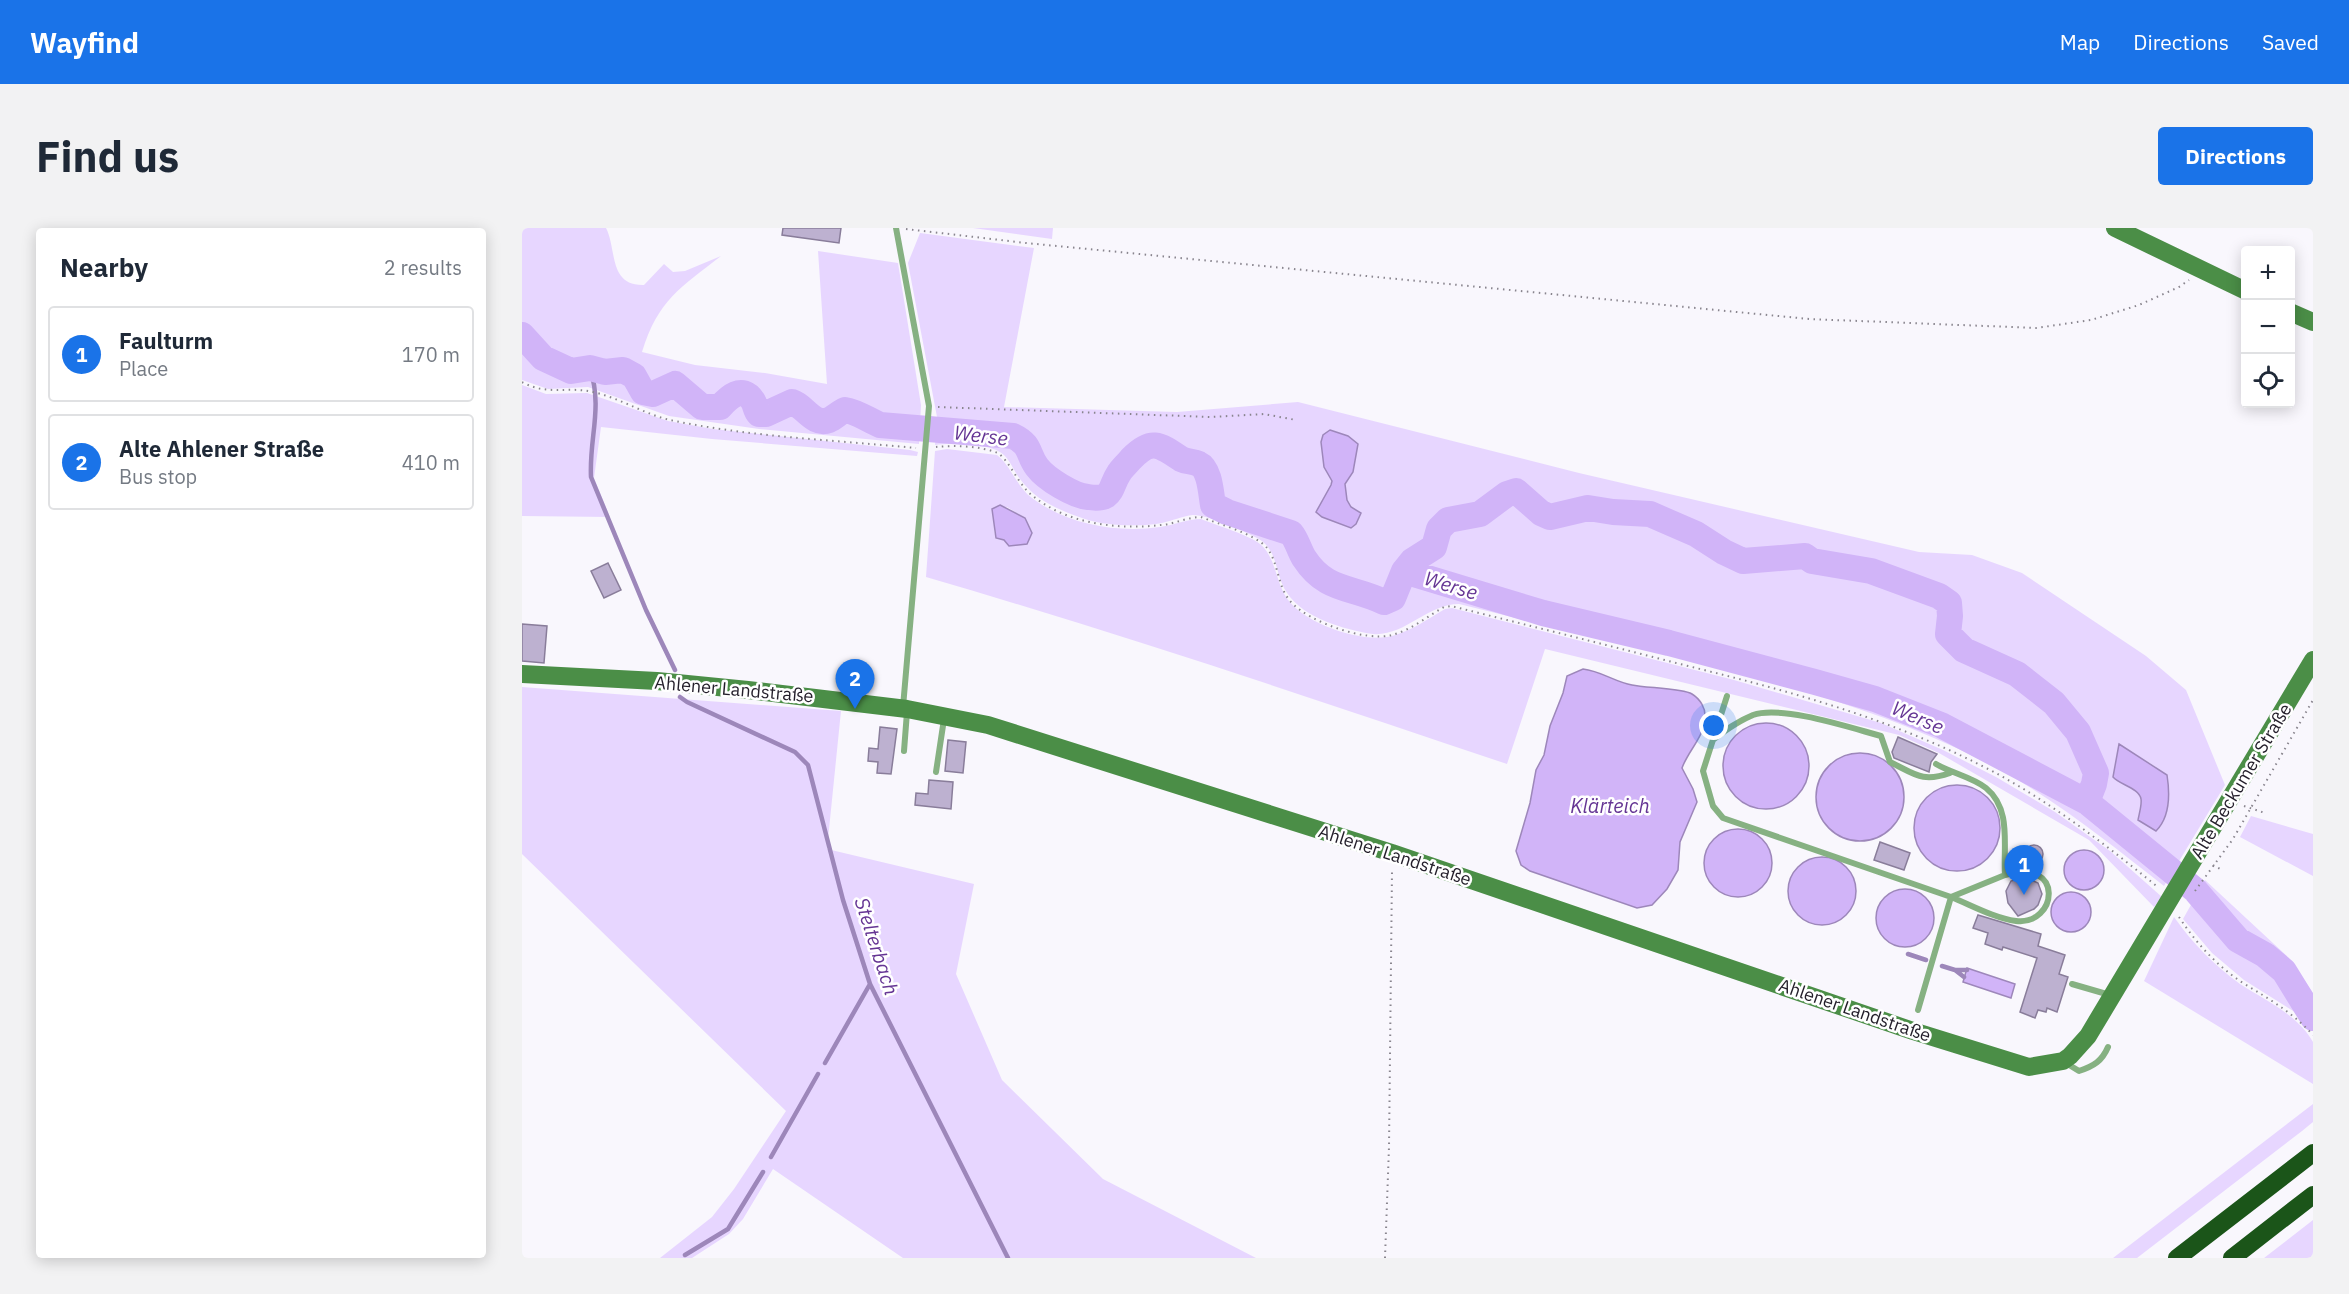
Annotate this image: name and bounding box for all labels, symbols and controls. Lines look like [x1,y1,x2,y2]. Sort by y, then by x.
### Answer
text: Wayfind [30,24,139,61]
text: Map [2060,28,2100,56]
text: Directions [2133,28,2229,56]
text: Saved [2262,28,2319,56]
button: Directions [2158,127,2313,185]
text: Find us [36,129,179,184]
map controls [2241,246,2295,408]
button: + [2241,246,2295,300]
text: Nearby [60,250,148,284]
text: 2 results [384,254,462,281]
button: − [2241,300,2295,354]
text: Faulturm [119,326,213,355]
text: 1 [76,341,88,368]
text: 170 m [402,341,460,368]
button: locate [2241,354,2295,408]
text: Place [119,355,168,382]
water label: Werse [953,418,1009,452]
text: Alte Ahlener Straße [119,434,324,463]
text: 2 [76,449,88,476]
text: 410 m [402,449,460,476]
text: Bus stop [119,463,197,490]
water label: Werse [1421,564,1481,606]
pin: 2 [836,660,874,709]
street label: Ahlener Landstraße [654,671,814,707]
water label: Werse [1888,694,1948,740]
street label: Alte Beckumer Straße [2185,699,2297,863]
your location [1699,711,1728,740]
water label: Klärteich [1570,792,1650,819]
street label: Ahlener Landstraße [1316,819,1474,891]
pin: 1 [2004,846,2044,895]
water label: Stelterbach [849,894,905,998]
street label: Ahlener Landstraße [1776,973,1934,1047]

